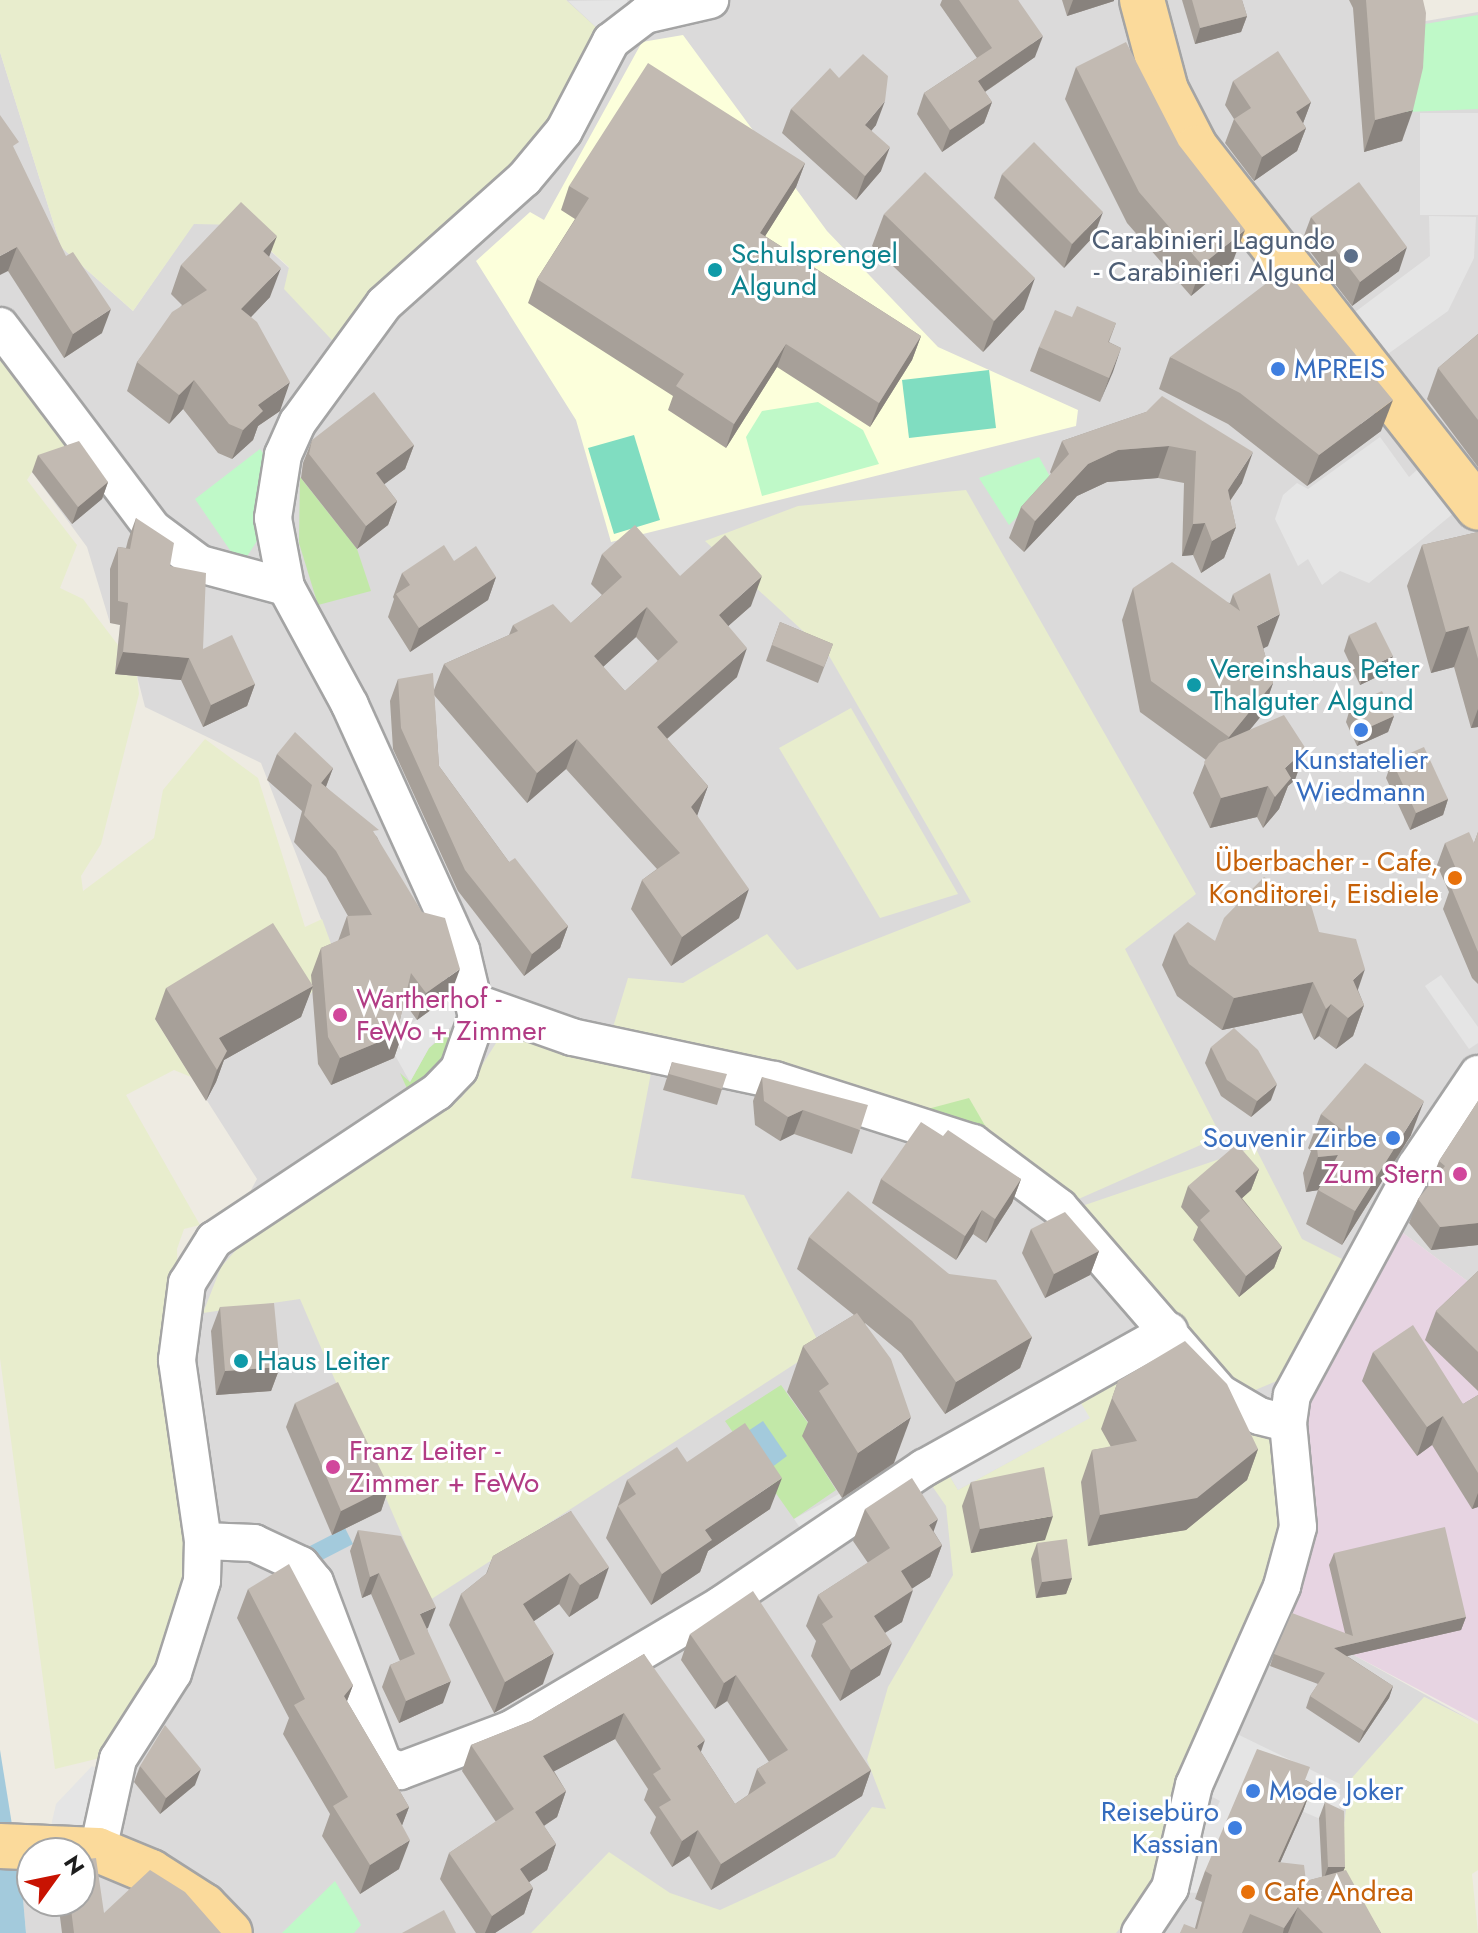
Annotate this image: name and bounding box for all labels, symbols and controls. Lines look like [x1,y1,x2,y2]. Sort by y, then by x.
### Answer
place label: Carabinieri Lagundo - Carabinieri Algund [1092,223,1335,289]
place label: Schulsprengel Algund [731,237,898,303]
marker: Carabinieri Lagundo - Carabinieri Algund [1342,247,1360,265]
marker: Schulsprengel Algund [706,261,724,279]
place label: MPREIS [1294,352,1385,386]
marker: MPREIS [1269,360,1287,378]
place label: Vereinshaus Peter Thalguter Algund [1210,652,1420,718]
marker: Vereinshaus Peter Thalguter Algund [1185,676,1203,694]
marker: Kunstatelier Wiedmann [1352,721,1370,739]
place label: Kunstatelier Wiedmann [1294,743,1428,809]
place label: Überbacher - Cafe, Konditorei, Eisdiele [1208,845,1439,911]
marker: Überbacher - Cafe, Konditorei, Eisdiele [1446,869,1464,887]
place label: Wartherhof - FeWo + Zimmer [356,982,546,1048]
marker: Wartherhof - FeWo + Zimmer [331,1006,349,1024]
place label: Souvenir Zirbe [1203,1121,1377,1155]
marker: Souvenir Zirbe [1384,1129,1402,1147]
place label: Zum Stern [1324,1157,1444,1191]
marker: Zum Stern [1451,1165,1469,1183]
place label: Haus Leiter [257,1344,390,1378]
marker: Haus Leiter [232,1352,250,1370]
place label: Franz Leiter - Zimmer + FeWo [349,1434,539,1500]
marker: Franz Leiter - Zimmer + FeWo [324,1458,342,1476]
place label: Mode Joker [1269,1774,1404,1808]
marker: Mode Joker [1244,1782,1262,1800]
place label: Reisebüro Kassian [1101,1795,1219,1861]
marker: Reisebüro Kassian [1226,1819,1244,1837]
north arrow [16,1837,96,1917]
text: N [56,1849,93,1881]
place label: Cafe Andrea [1264,1875,1414,1909]
marker: Cafe Andrea [1239,1883,1257,1901]

